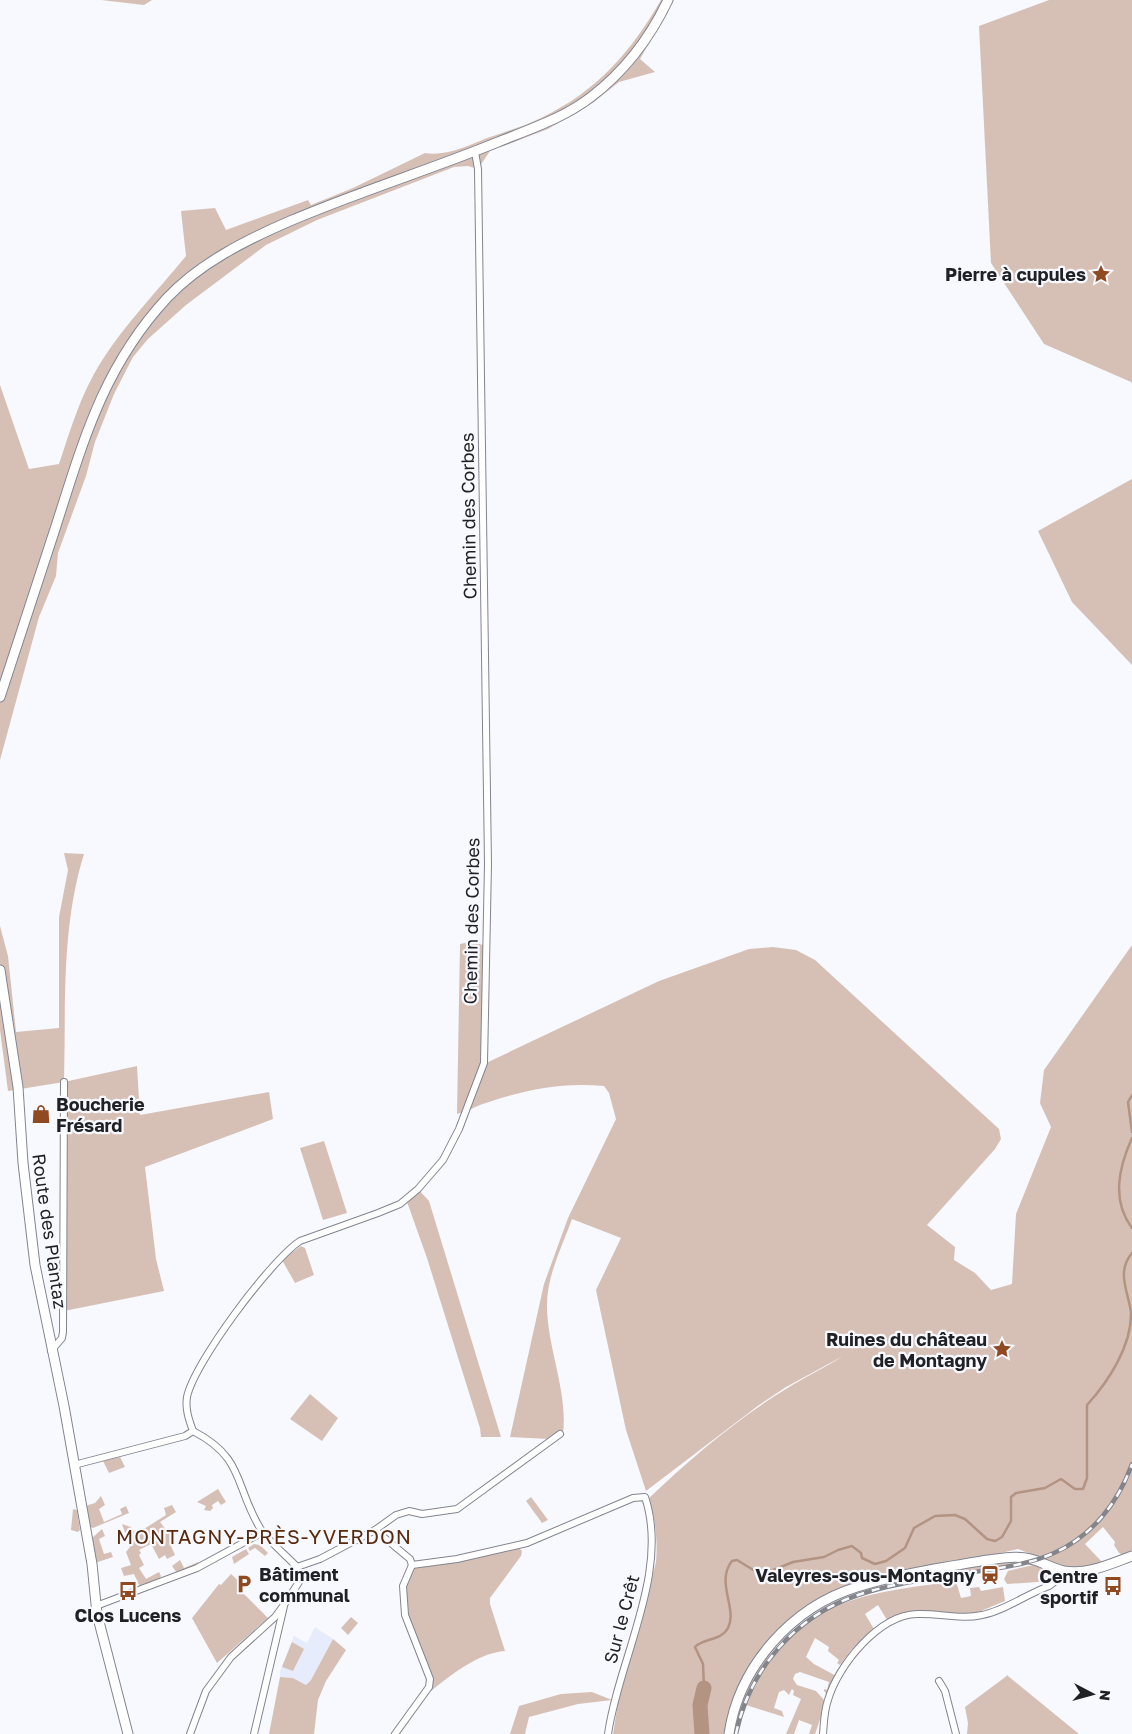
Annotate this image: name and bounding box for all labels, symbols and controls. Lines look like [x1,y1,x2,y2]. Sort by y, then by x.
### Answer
place label: Pierre à cupules [945,263,1086,285]
place icon: Pierre à cupules [1090,263,1112,285]
street label: Chemin des Corbes [456,432,480,600]
street label: Chemin des Corbes [459,837,483,1005]
place label: Boucherie Frésard [56,1093,145,1136]
shop icon: Boucherie Frésard [30,1103,52,1125]
street label: Route des Plantaz [28,1152,72,1310]
place label: Ruines du château de Montagny [826,1328,987,1371]
place icon: Ruines du château de Montagny [991,1338,1013,1360]
district label: MONTAGNY-PRÈS-YVERDON [116,1524,412,1548]
place label: Bâtiment communal [259,1563,350,1606]
place label: Valeyres-sous-Montagny [755,1564,975,1586]
station icon: Valeyres-sous-Montagny [979,1564,1001,1586]
place label: Centre sportif [1039,1565,1098,1608]
street label: Sur le Crêt [599,1572,643,1666]
parking icon: Bâtiment communal [233,1573,255,1595]
bus stop icon: Centre sportif [1102,1575,1124,1597]
bus stop icon: Clos Lucens [117,1580,139,1602]
place label: Clos Lucens [75,1604,181,1626]
north arrow [1067,1669,1117,1719]
text: N [1096,1689,1114,1702]

